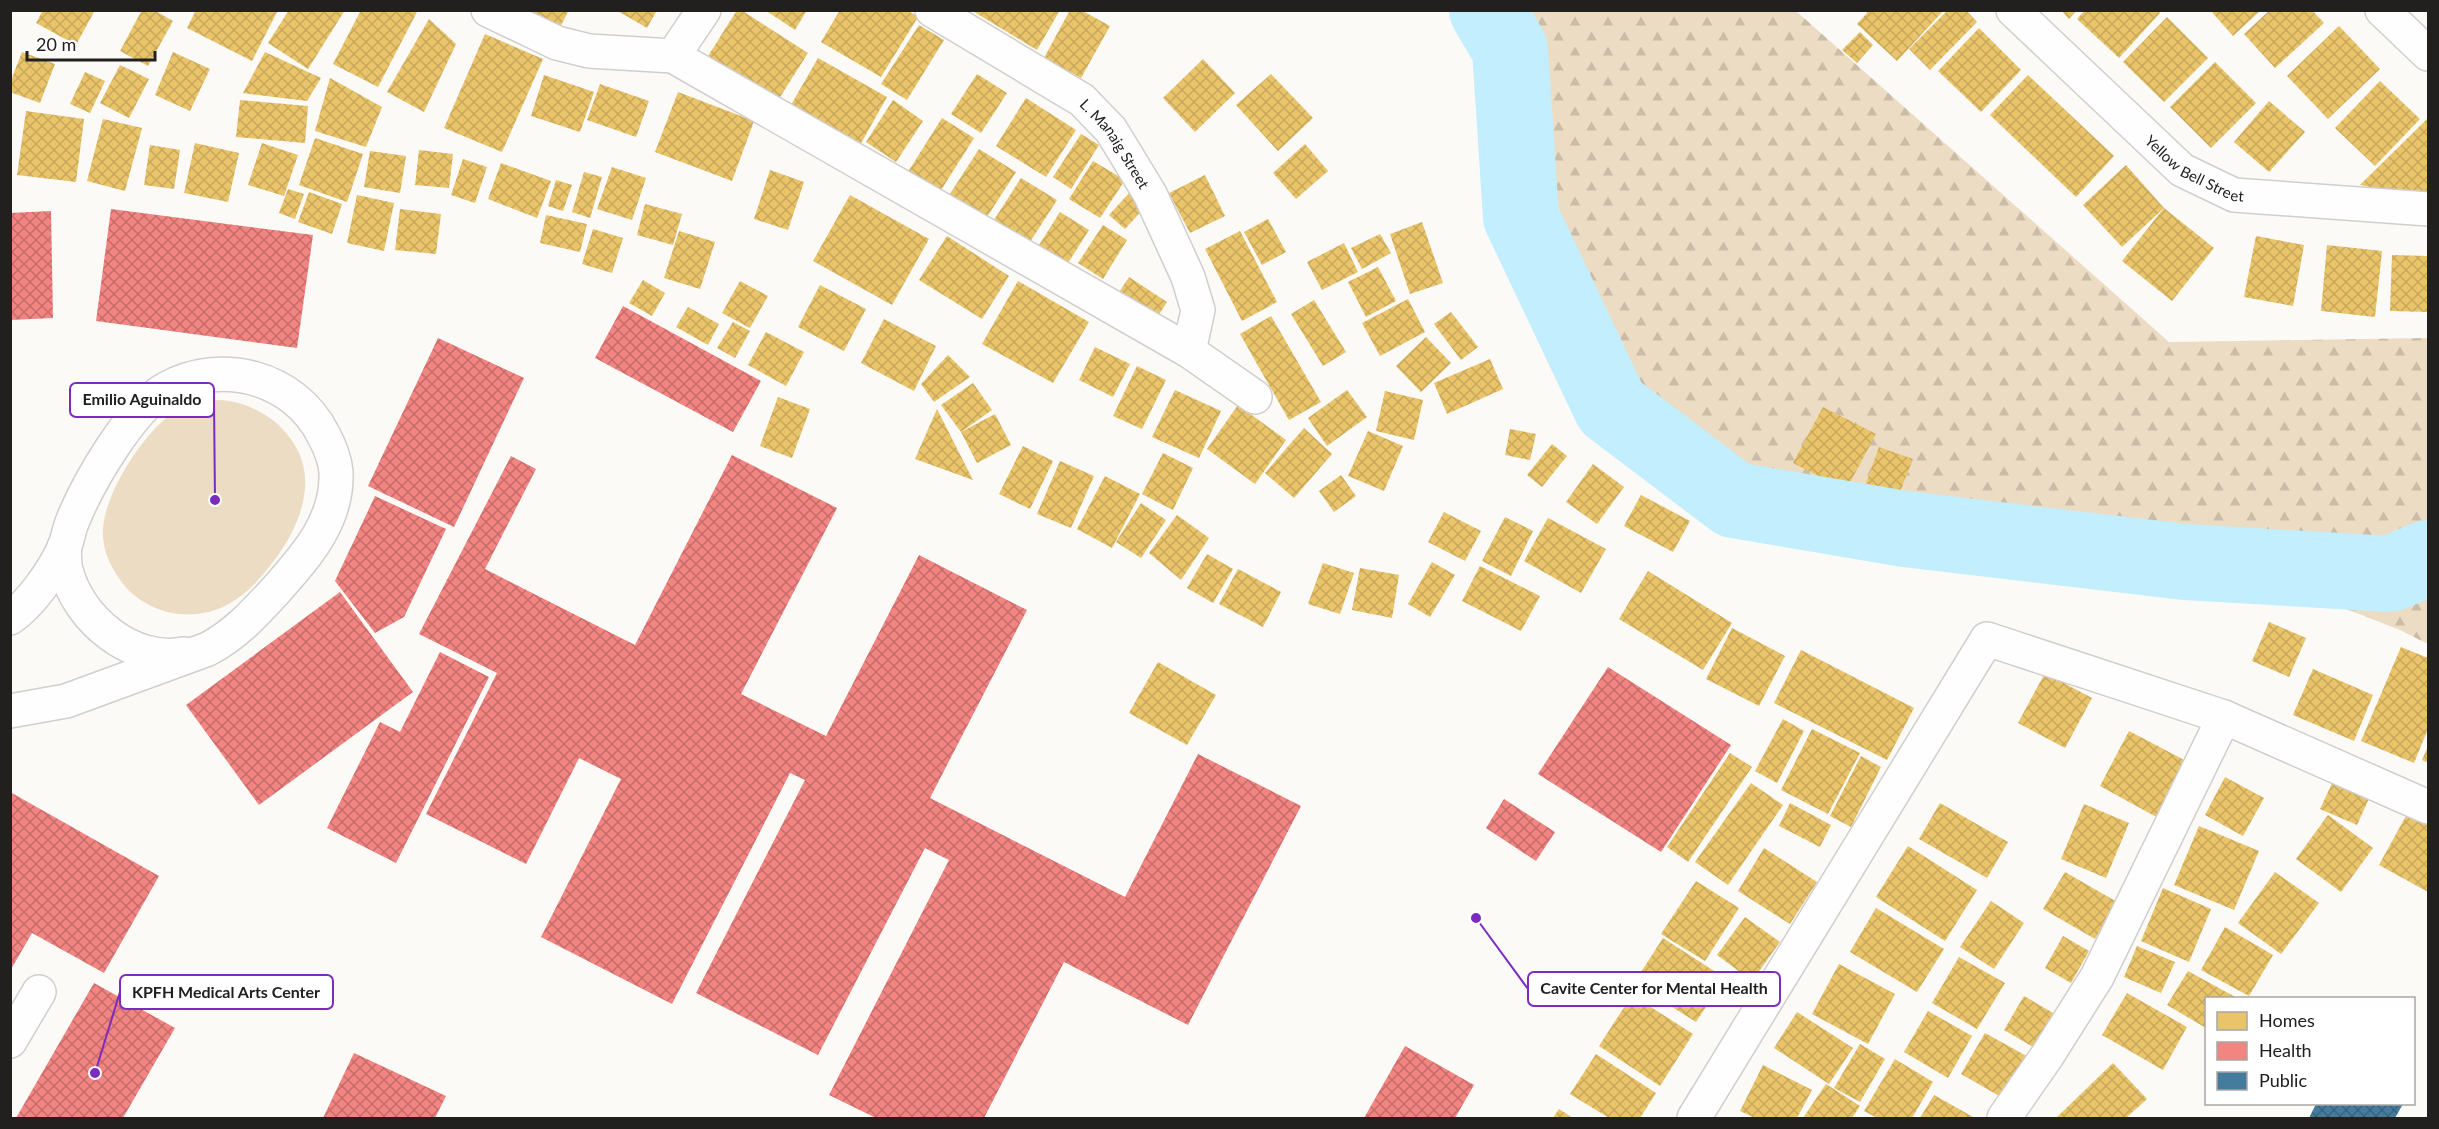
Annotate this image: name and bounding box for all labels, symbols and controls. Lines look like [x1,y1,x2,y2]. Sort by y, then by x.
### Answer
scale bar [27,24,154,62]
text: 20 m [36,33,76,55]
street label: L. Manaig Street [1077,95,1154,192]
street label: Yellow Bell Street [2142,131,2245,205]
callout: Emilio Aguinaldo [70,383,214,417]
text: Emilio Aguinaldo [82,389,202,408]
callout: Cavite Center for Mental Health [1528,972,1780,1006]
callout: KPFH Medical Arts Center [120,975,333,1009]
text: Cavite Center for Mental Health [1540,978,1768,997]
text: KPFH Medical Arts Center [132,982,320,1001]
legend [2205,997,2415,1105]
text: Homes [2259,1009,2315,1031]
text: Health [2259,1039,2312,1061]
text: Public [2259,1069,2307,1091]

